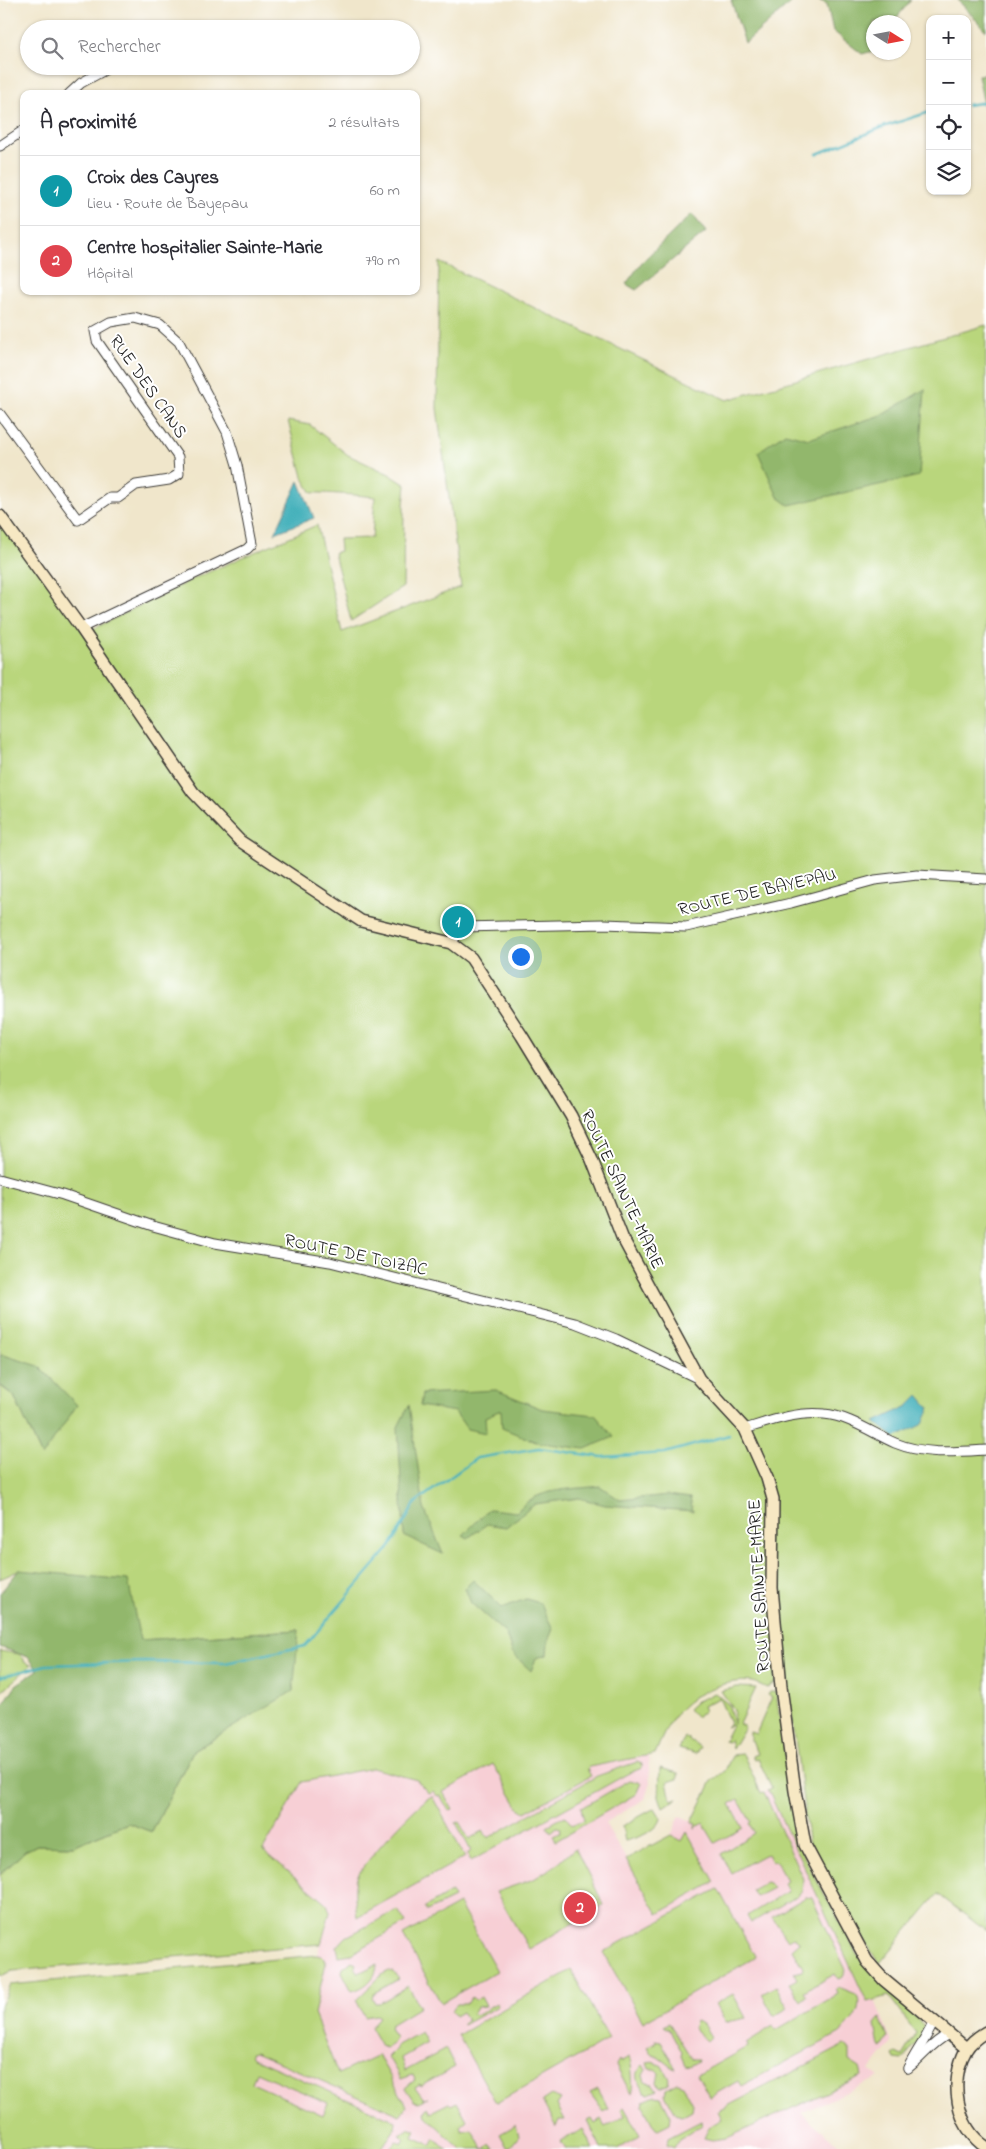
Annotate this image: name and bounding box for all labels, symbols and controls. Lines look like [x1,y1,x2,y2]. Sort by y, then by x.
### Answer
north arrow [866,15,911,60]
map controls [926,15,971,195]
button: + [926,15,971,60]
search box [20,20,420,75]
icon: search [38,34,66,62]
text: Rechercher [78,34,161,61]
button: − [926,60,971,105]
button: locate [926,105,971,150]
text: À proximité [40,108,137,138]
text: 2 résultats [328,111,400,135]
button: layers [926,150,971,195]
text: Croix des Cayres [87,165,219,192]
text: 1 [53,179,59,203]
text: 60 m [370,179,400,203]
text: Lieu · Route de Bayepau [87,192,248,216]
text: Centre hospitalier Sainte-Marie [87,235,322,262]
text: 2 [52,249,60,273]
text: 790 m [365,249,400,273]
text: Hôpital [87,262,133,286]
street label: RUE DES CANS [102,330,193,444]
street label: ROUTE DE BAYEPAU [676,862,839,924]
pin: 1 [442,903,474,941]
your location [508,944,534,970]
street label: ROUTE SAINTE-MARIE [573,1106,670,1274]
street label: ROUTE DE TOIZAC [282,1228,429,1284]
street label: ROUTE SAINTE-MARIE [742,1499,778,1673]
pin: 2 [564,1889,596,1927]

